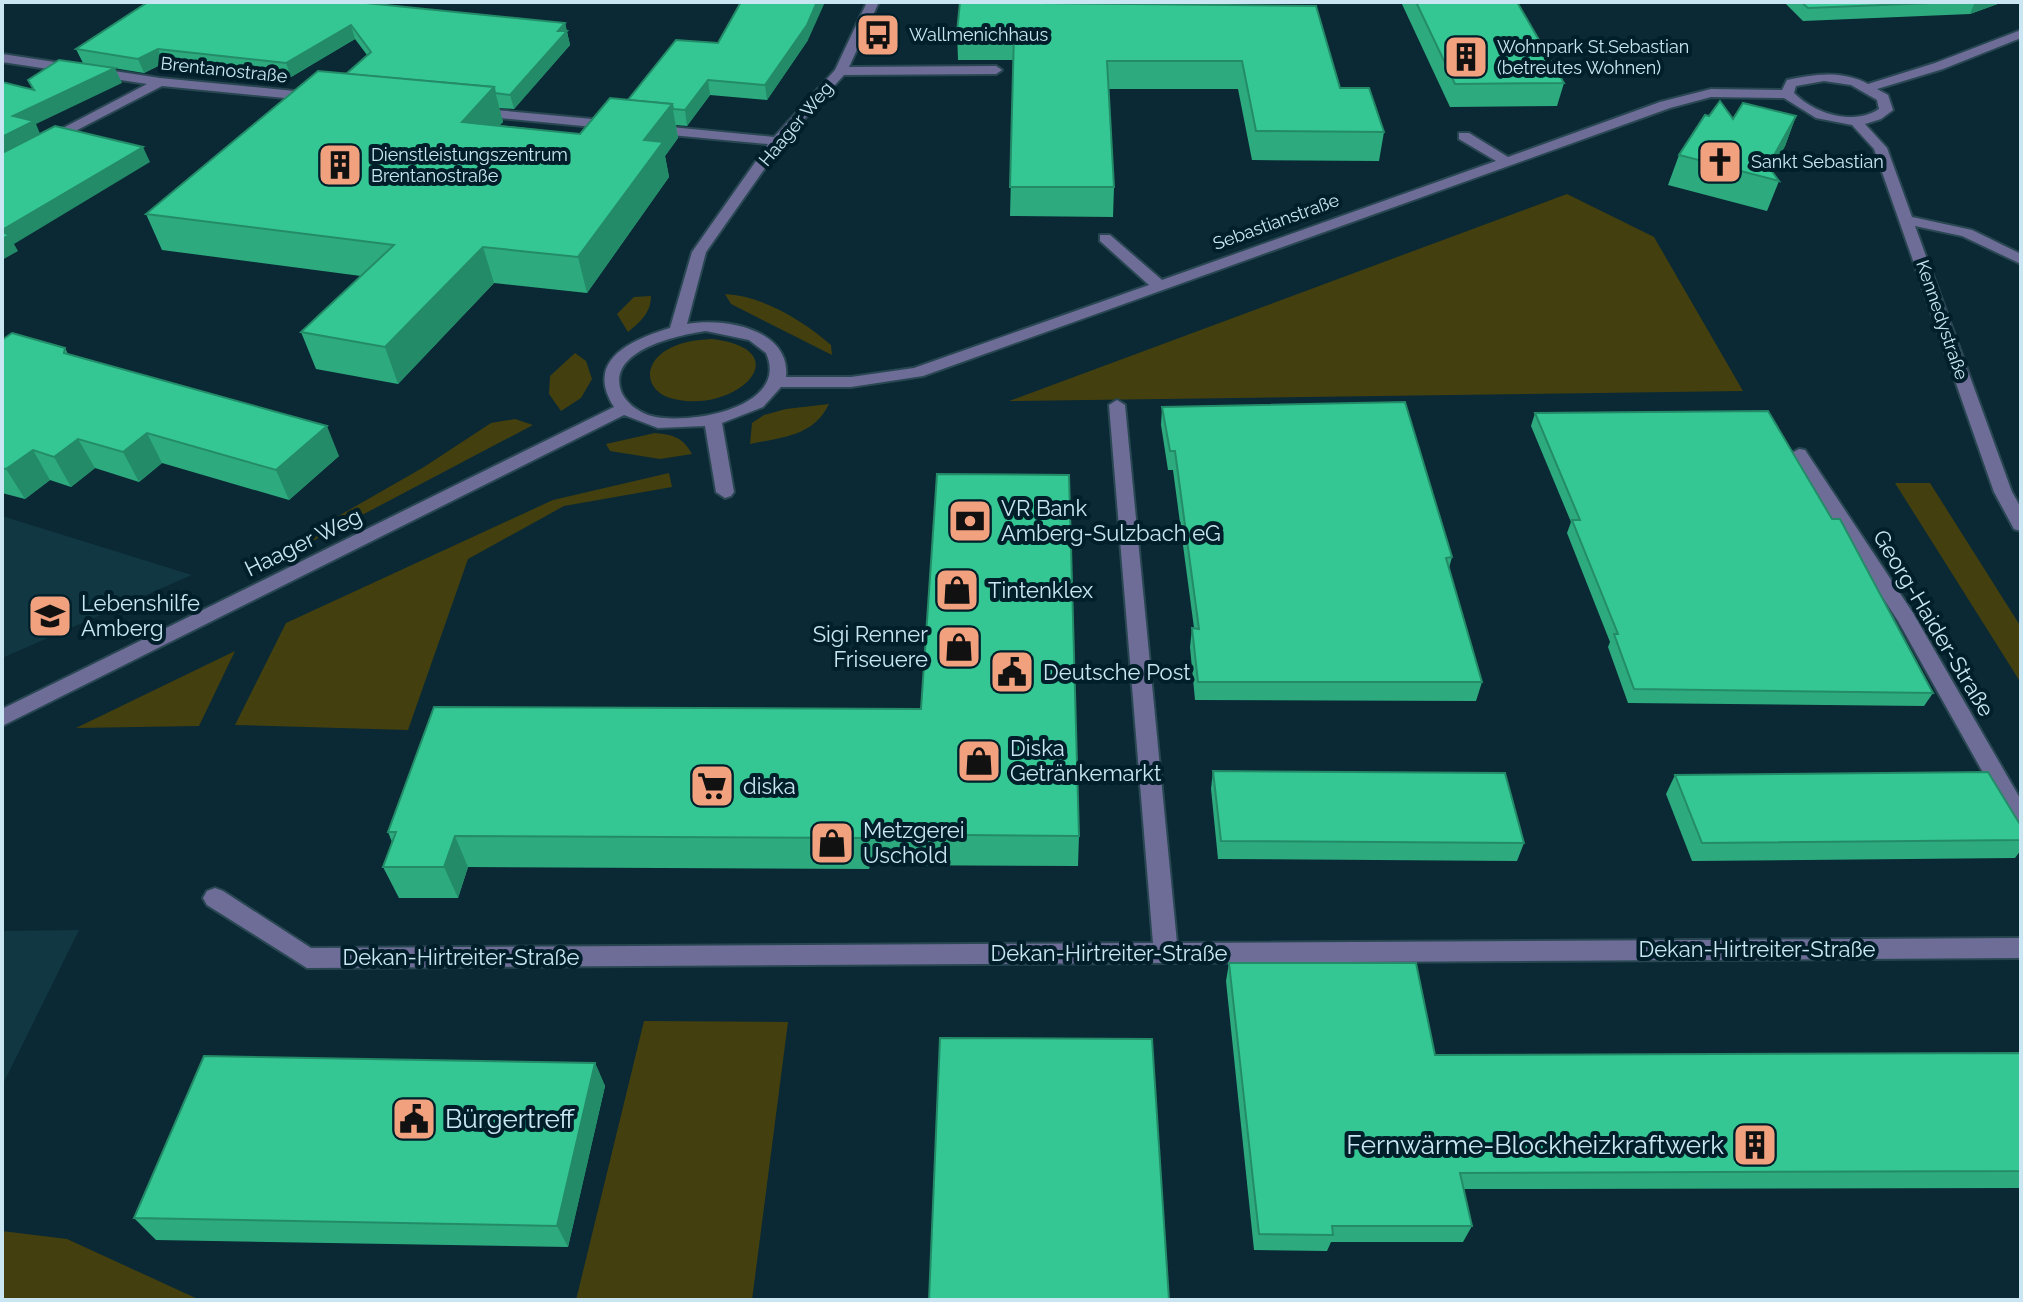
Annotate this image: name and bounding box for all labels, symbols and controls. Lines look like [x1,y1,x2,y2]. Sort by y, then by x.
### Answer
bus stop icon: Wallmenichhaus [854,11,902,59]
place label: Wallmenichhaus [909,24,1048,45]
building icon: Wohnpark St.Sebastian (betreutes Wohnen) [1442,33,1490,81]
place label: Wohnpark St.Sebastian (betreutes Wohnen) [1497,36,1689,78]
street label: Brentanostraße [160,52,289,87]
street label: Haager Weg [754,77,837,170]
church icon: Sankt Sebastian [1696,138,1744,186]
building icon: Dienstleistungszentrum Brentanostraße [316,141,364,189]
place label: Dienstleistungszentrum Brentanostraße [371,144,568,186]
place label: Sankt Sebastian [1751,151,1884,172]
street label: Sebastianstraße [1210,189,1342,254]
street label: Kennedystraße [1912,257,1973,383]
place label: VR Bank Amberg-Sulzbach eG [1001,495,1221,546]
bank icon: VR Bank Amberg-Sulzbach eG [946,497,994,545]
street label: Haager Weg [240,503,366,581]
street label: Georg-Haider-Straße [1868,525,2000,721]
shop icon: Tintenklex [933,566,981,614]
place label: Tintenklex [988,577,1093,603]
place label: Lebenshilfe Amberg [81,590,200,641]
school or university icon: Lebenshilfe Amberg [26,592,74,640]
place label: Sigi Renner Friseuere [813,621,928,672]
shop icon: Sigi Renner Friseuere [935,623,983,671]
public building icon: Deutsche Post [988,648,1036,696]
place label: Deutsche Post [1043,659,1191,685]
place label: Diska Getränkemarkt [1010,735,1162,786]
shop icon: Diska Getränkemarkt [955,737,1003,785]
supermarket icon: diska [688,762,736,810]
place label: diska [743,773,796,799]
place label: Metzgerei Uschold [863,817,964,868]
shop icon: Metzgerei Uschold [808,819,856,867]
street label: Dekan-Hirtreiter-Straße [1638,936,1876,962]
street label: Dekan-Hirtreiter-Straße [990,940,1228,966]
street label: Dekan-Hirtreiter-Straße [342,944,580,970]
public building icon: Bürgertreff [390,1095,438,1143]
place label: Bürgertreff [445,1104,576,1134]
building icon: Fernwärme-Blockheizkraftwerk [1731,1121,1779,1169]
place label: Fernwärme-Blockheizkraftwerk [1346,1130,1724,1160]

